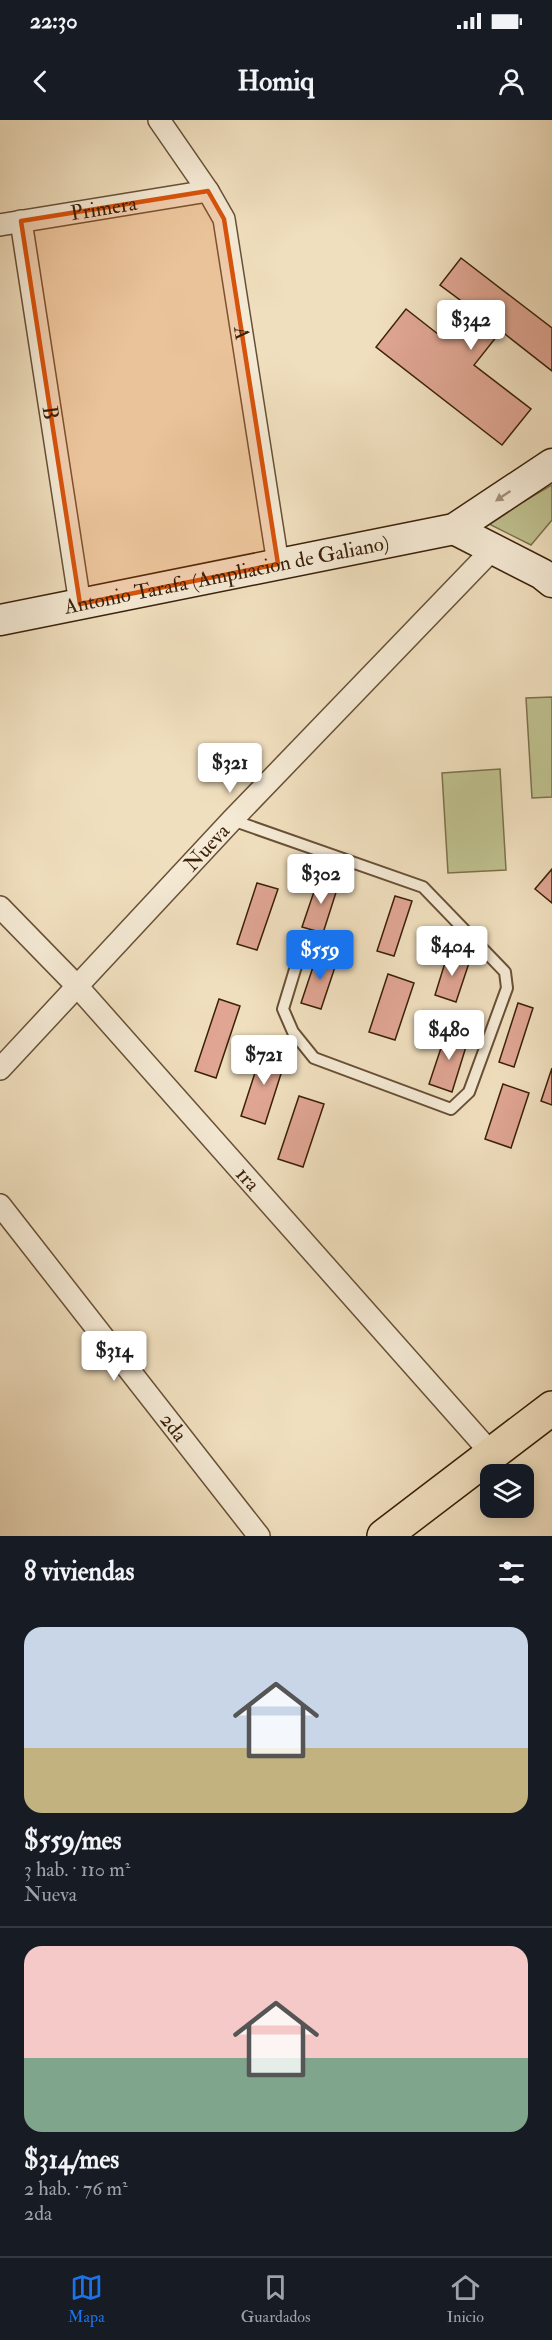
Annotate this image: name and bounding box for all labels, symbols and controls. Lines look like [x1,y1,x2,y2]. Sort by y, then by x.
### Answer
text: 22:30 [30,7,77,35]
icon: back [24,65,57,98]
text: Homiq [238,65,314,98]
icon: person [495,65,528,98]
street label: Primera [68,190,139,227]
pin: $342 [435,300,507,351]
text: $342 [451,307,491,332]
street label: A [227,324,256,342]
street label: B [36,404,64,422]
one-way arrow [496,490,512,502]
street label: Antonio Tarafa (Ampliacion de Galiano) [61,529,391,621]
pin: $321 [194,743,266,794]
text: $321 [212,750,248,775]
street label: Nueva [178,818,236,877]
pin: $302 [285,854,357,905]
text: $302 [301,861,341,886]
pin: $404 [416,926,488,977]
pin: $559 [284,930,356,981]
text: $404 [430,933,474,958]
text: $559 [300,937,340,962]
pin: $480 [413,1010,485,1061]
text: $480 [428,1017,470,1042]
pin: $721 [228,1035,300,1086]
text: $721 [245,1042,283,1067]
street label: 1ra [230,1161,266,1197]
pin: $314 [78,1331,150,1382]
text: $314 [96,1338,132,1363]
street label: 2da [154,1407,193,1448]
map controls [480,1464,534,1518]
button: layers [480,1464,534,1518]
text: 8 viviendas [24,1556,134,1588]
icon: filters [495,1556,528,1589]
icon: home [222,1666,330,1774]
text: $559/mes [24,1825,122,1857]
text: 3 hab. · 110 m² [24,1857,130,1882]
text: Nueva [24,1882,77,1907]
icon: home [222,1985,330,2093]
text: $314/mes [24,2144,119,2176]
text: 2 hab. · 76 m² [24,2176,128,2201]
text: 2da [24,2201,52,2226]
tab: Mapa [68,2271,105,2327]
tab: Guardados [241,2271,311,2327]
tab: Inicio [447,2271,484,2327]

